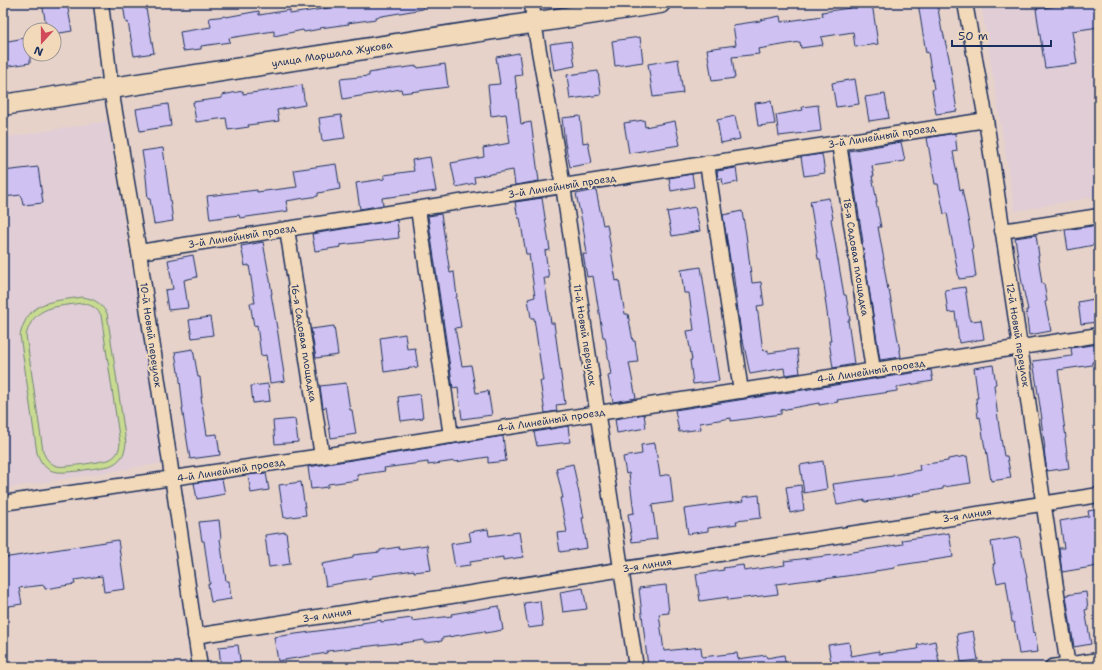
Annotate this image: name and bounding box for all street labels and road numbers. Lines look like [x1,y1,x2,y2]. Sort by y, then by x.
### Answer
street label: улица Маршала Жукова [271,38,394,70]
street label: 3-й Линейный проезд [827,121,938,151]
street label: 3-й Линейный проезд [507,171,618,201]
street label: 18-я Садовая площадка [840,197,872,318]
street label: 3-й Линейный проезд [187,221,298,251]
street label: 10-й Новый переулок [137,282,165,389]
street label: 12-й Новый переулок [1003,282,1033,389]
street label: 16-я Садовая площадка [288,283,320,404]
street label: 11-й Новый переулок [571,283,600,387]
street label: 4-й Линейный проезд [816,356,927,386]
street label: 4-й Линейный проезд [496,405,607,435]
street label: 4-й Линейный проезд [176,455,287,485]
street label: 3-я линия [941,505,993,525]
street label: 3-я линия [621,555,673,575]
street label: 3-я линия [301,605,353,625]

